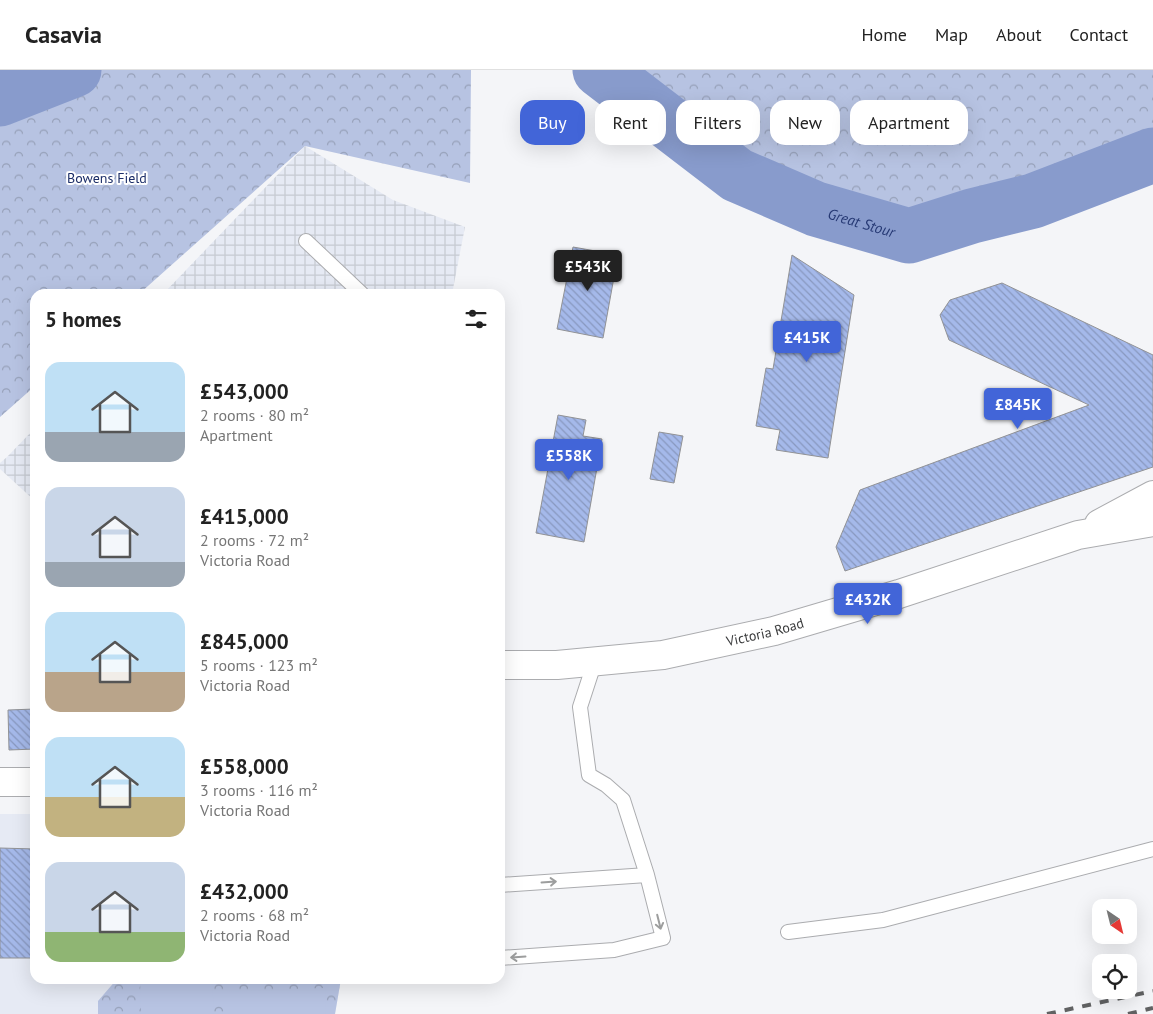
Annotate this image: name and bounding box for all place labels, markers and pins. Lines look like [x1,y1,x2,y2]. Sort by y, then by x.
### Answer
pin: £543K [553,250,623,292]
pin: £415K [772,320,842,363]
pin: £845K [983,388,1053,430]
pin: £558K [534,438,604,481]
pin: £432K [833,582,903,625]

